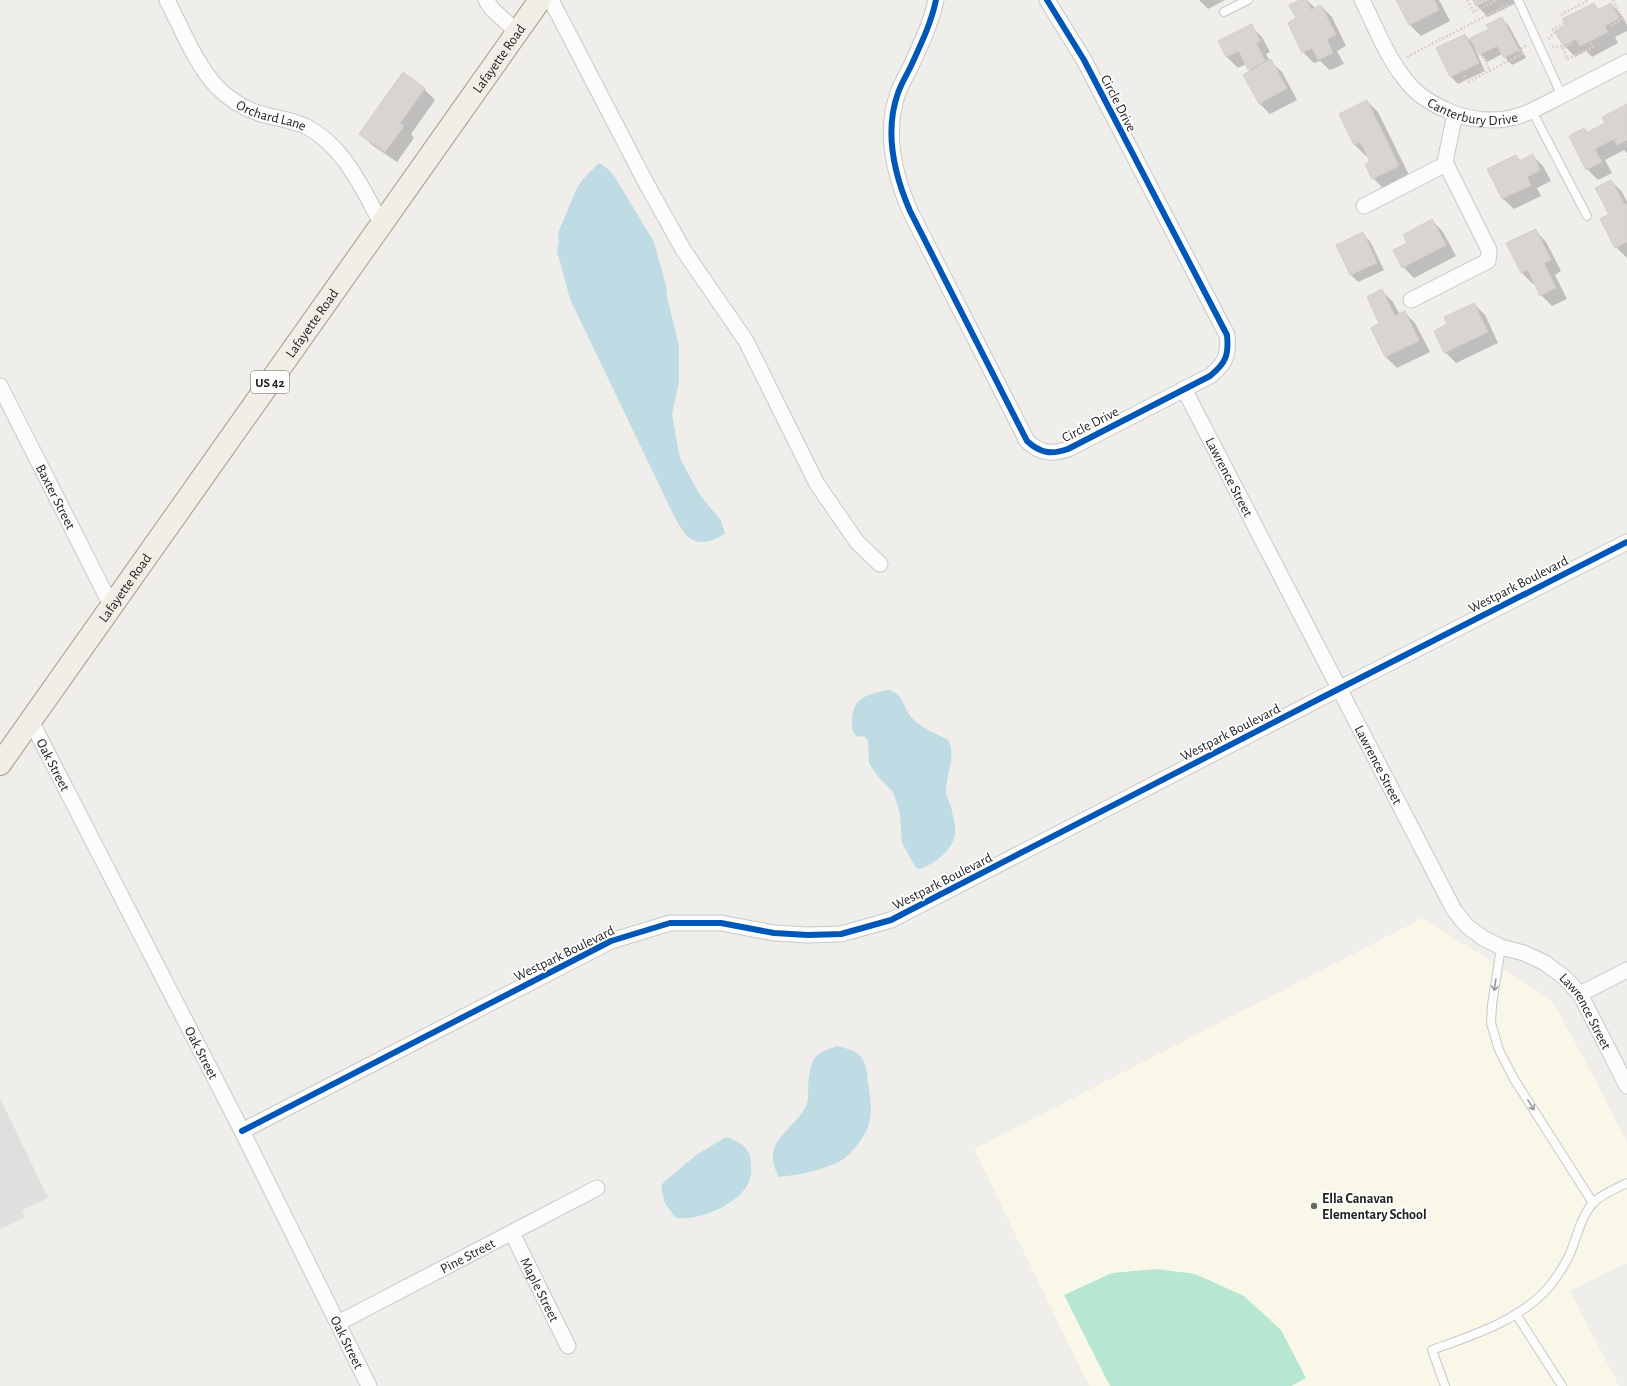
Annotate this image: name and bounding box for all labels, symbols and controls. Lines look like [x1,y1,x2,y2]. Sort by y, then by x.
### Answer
street label: Lafayette Road [471,22,528,96]
street label: Circle Drive [1098,73,1138,134]
street label: Canterbury Drive [1425,96,1519,128]
street label: Orchard Lane [234,98,308,134]
street label: Lafayette Road [284,287,341,360]
road number: US 42 [251,371,289,393]
street label: Circle Drive [1060,405,1121,445]
street label: Lawrence Street [1202,436,1255,520]
street label: Baxter Street [33,462,78,532]
street label: Lafayette Road [97,551,154,625]
street label: Westpark Boulevard [1466,554,1571,616]
street label: Westpark Boulevard [1178,702,1283,764]
street label: Lawrence Street [1352,723,1404,807]
street label: Oak Street [33,736,72,794]
street label: Westpark Boulevard [890,851,995,913]
street label: Westpark Boulevard [512,924,617,984]
street label: Lawrence Street [1556,971,1613,1052]
one-way arrow [1491,978,1499,991]
street label: Oak Street [182,1025,220,1082]
one-way arrow [1527,1099,1535,1111]
place label: Ella Canavan Elementary School [1322,1192,1427,1222]
marker: Ella Canavan Elementary School [1309,1201,1319,1211]
street label: Pine Street [438,1236,498,1276]
street label: Maple Street [517,1256,561,1325]
street label: Oak Street [327,1314,365,1372]

